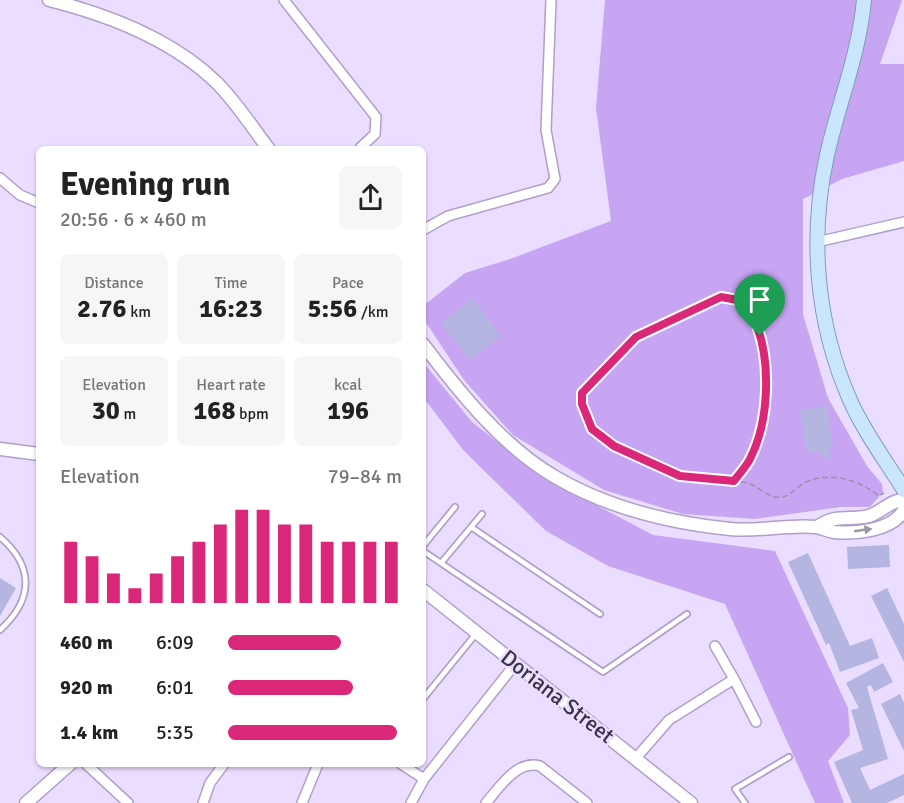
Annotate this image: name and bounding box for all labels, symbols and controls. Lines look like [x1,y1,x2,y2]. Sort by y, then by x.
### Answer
text: Evening run [60,164,230,205]
button: share [339,166,402,229]
text: 20:56 · 6 × 460 m [60,207,207,232]
text: Distance [84,273,144,293]
text: Time [215,273,247,293]
text: Pace [332,273,364,293]
pin [734,274,785,336]
icon: arrive [743,283,776,316]
text: 2.76 [77,293,127,325]
text: 16:23 [199,293,263,325]
text: 5:56 [308,293,357,325]
text: km [127,302,151,322]
text: /km [357,302,388,322]
text: Elevation [82,375,146,395]
text: Heart rate [196,375,266,395]
text: kcal [334,375,362,395]
text: 30 [92,395,120,427]
text: 168 [193,395,235,427]
text: 196 [327,395,369,427]
text: m [120,404,136,424]
text: bpm [235,404,269,424]
text: Elevation [60,464,140,489]
text: 79–84 m [328,464,402,489]
one-way arrow [854,525,873,534]
text: 460 m [60,630,113,655]
text: 6:09 [156,630,194,655]
street label: Doriana Street [496,644,620,749]
text: 920 m [60,675,113,700]
text: 6:01 [156,675,194,700]
text: 1.4 km [60,720,118,745]
text: 5:35 [156,720,194,745]

